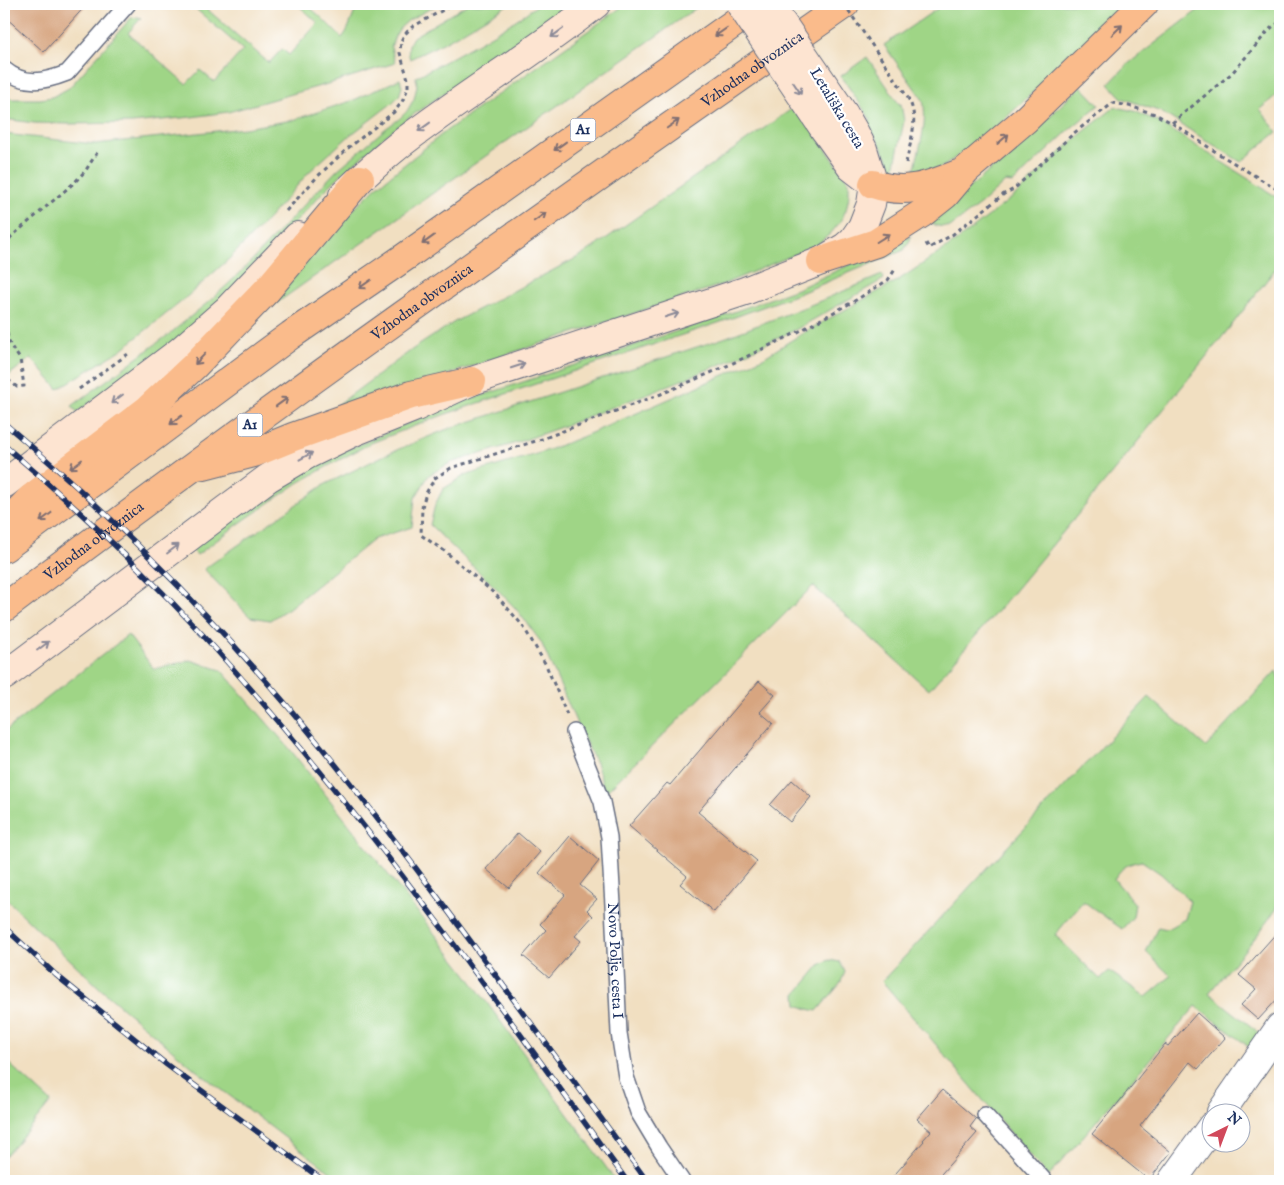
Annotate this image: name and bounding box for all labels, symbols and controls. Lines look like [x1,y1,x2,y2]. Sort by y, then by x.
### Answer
one-way arrow [1111,23,1123,36]
street label: Vzhodna obvoznica [696,26,807,112]
one-way arrow [714,27,728,37]
one-way arrow [550,28,564,38]
street label: Letališka cesta [805,64,869,152]
one-way arrow [792,81,802,95]
road number: A1 [570,118,596,142]
one-way arrow [666,119,680,129]
one-way arrow [418,121,431,132]
one-way arrow [997,133,1010,145]
one-way arrow [553,141,567,151]
one-way arrow [533,212,547,222]
one-way arrow [875,233,889,243]
one-way arrow [421,235,435,245]
street label: Vzhodna obvoznica [366,259,477,345]
one-way arrow [358,279,372,289]
one-way arrow [664,310,680,320]
one-way arrow [194,353,206,366]
one-way arrow [510,361,526,371]
one-way arrow [110,394,124,404]
one-way arrow [275,397,289,407]
road number: A1 [238,414,262,436]
one-way arrow [169,415,183,425]
one-way arrow [298,451,313,460]
one-way arrow [70,459,83,470]
street label: Vzhodna obvoznica [39,497,148,585]
one-way arrow [39,512,53,522]
one-way arrow [166,544,180,554]
one-way arrow [36,641,49,652]
street label: Novo Polje, cesta I [603,902,628,1020]
north arrow [1202,1102,1252,1152]
text: N [1223,1108,1245,1130]

